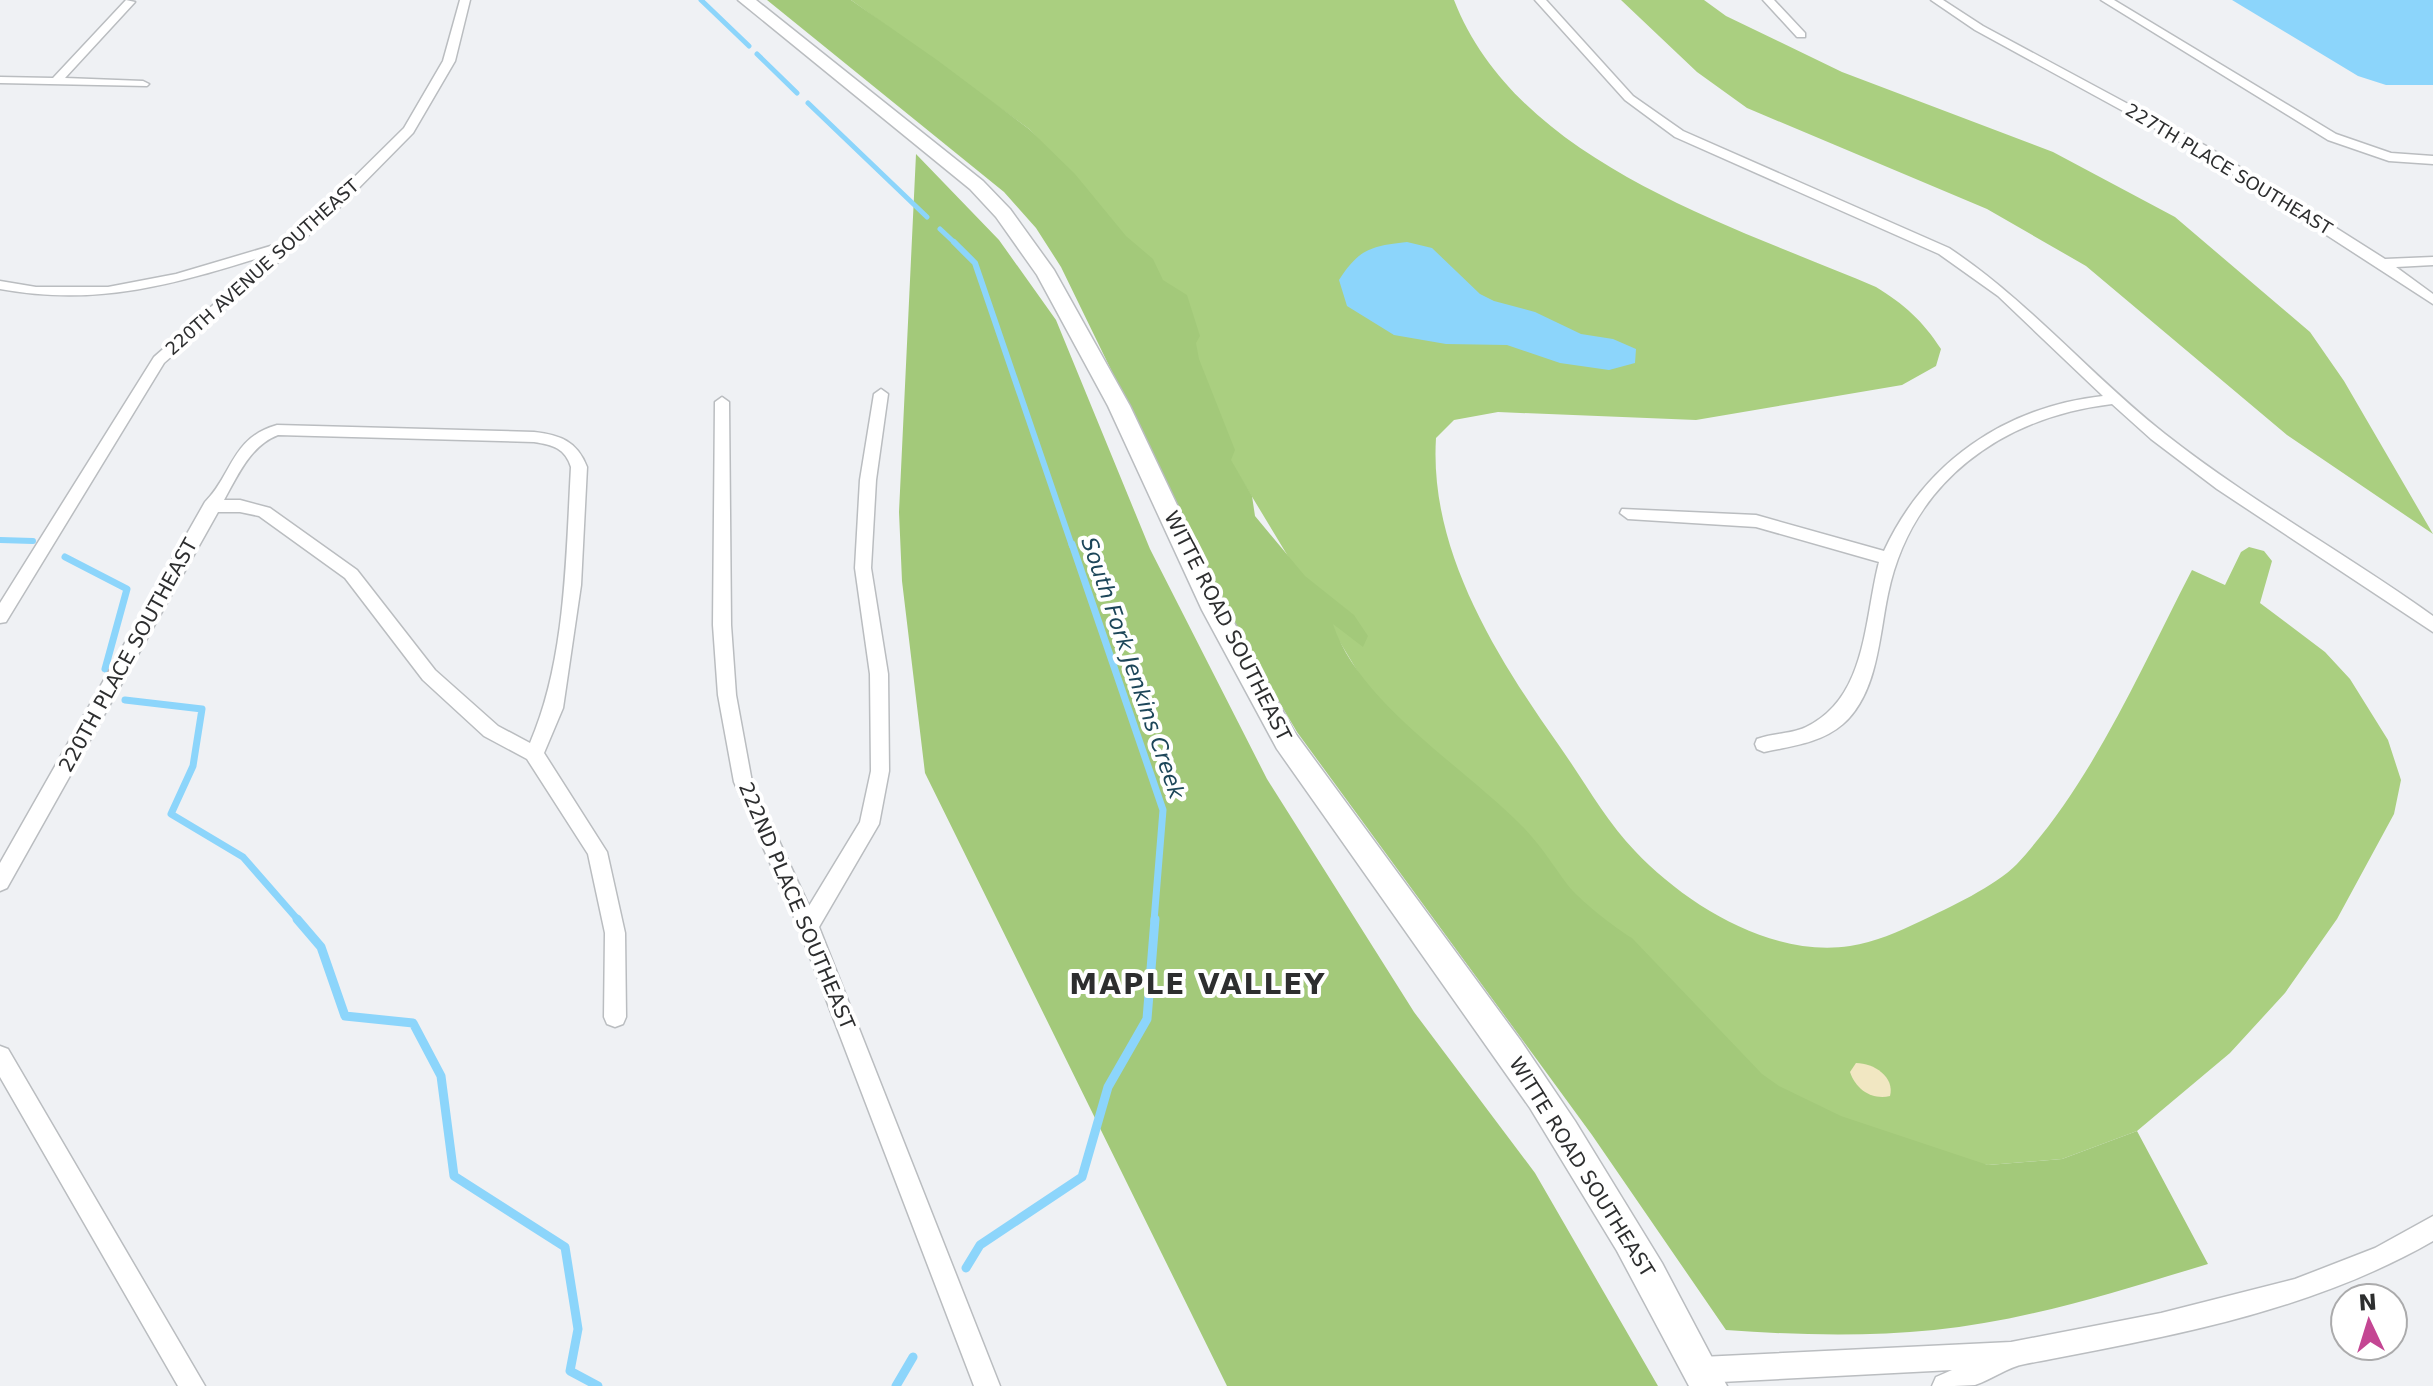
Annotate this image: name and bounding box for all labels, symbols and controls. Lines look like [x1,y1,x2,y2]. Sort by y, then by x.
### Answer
street label: 227TH PLACE SOUTHEAST [2122,99,2337,240]
street label: 220TH AVENUE SOUTHEAST [161,174,364,359]
street label: WITTE ROAD SOUTHEAST [1159,507,1297,746]
street label: 220TH PLACE SOUTHEAST [54,533,203,776]
water label: South Fork Jenkins Creek [1076,534,1190,803]
street label: 222ND PLACE SOUTHEAST [734,779,860,1034]
district label: MAPLE VALLEY [1069,968,1327,1001]
street label: WITTE ROAD SOUTHEAST [1504,1052,1660,1282]
north arrow [2329,1282,2409,1362]
text: N [2358,1289,2378,1316]

